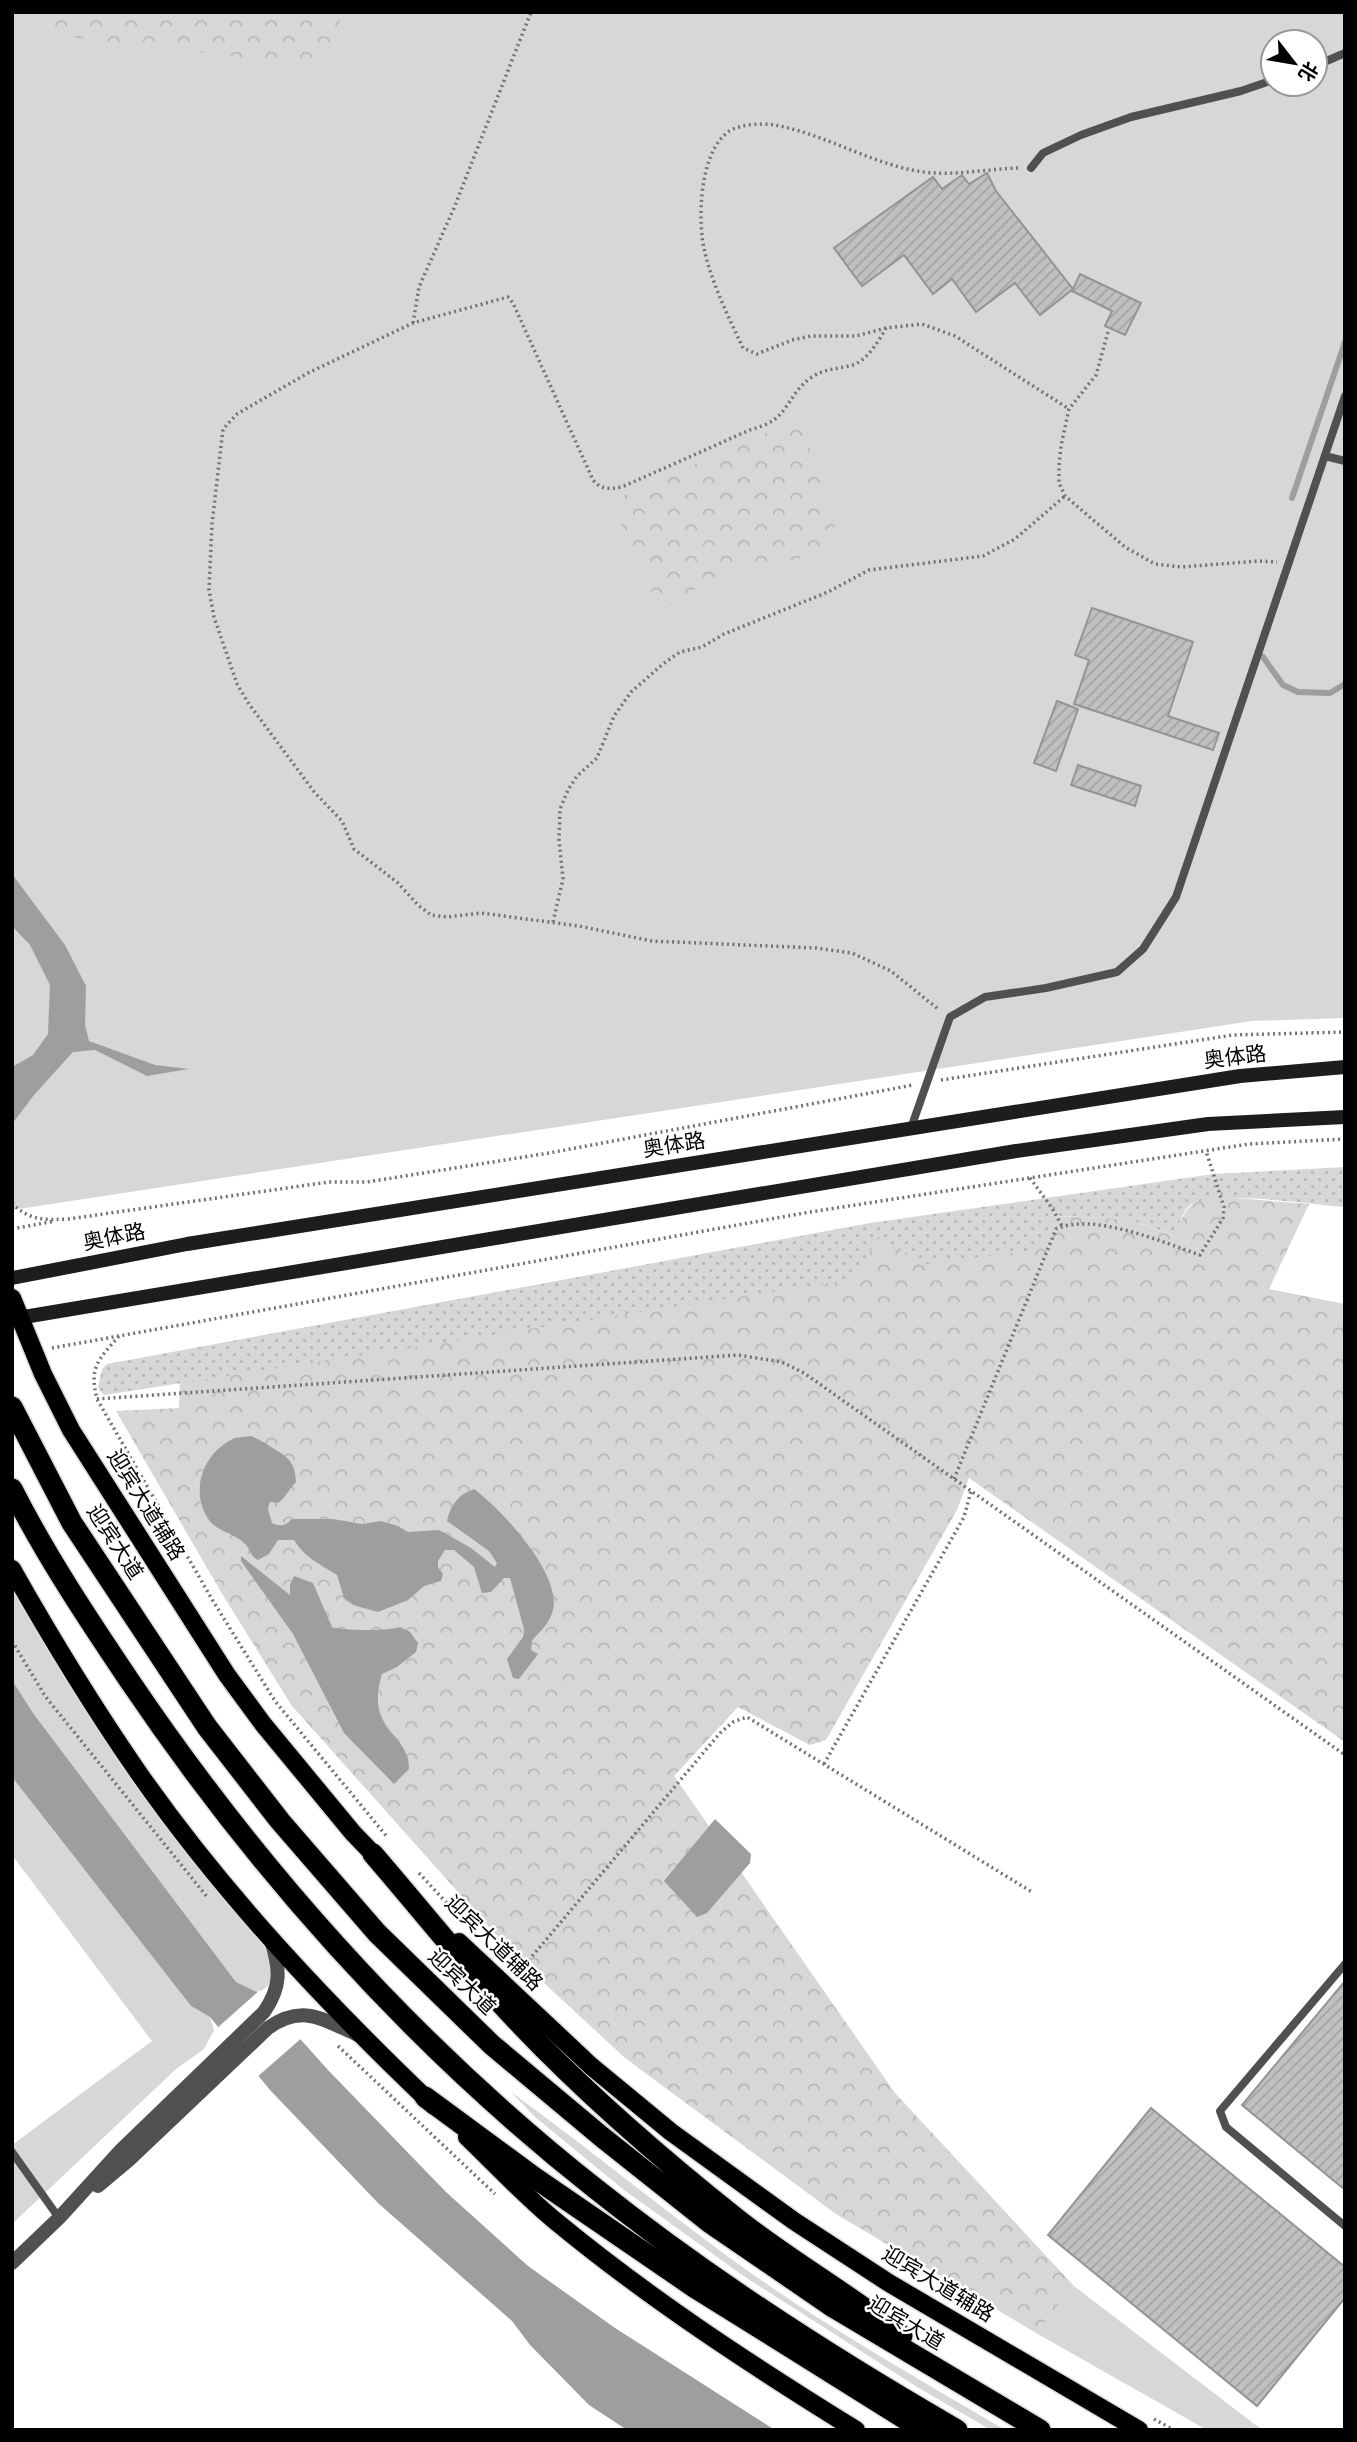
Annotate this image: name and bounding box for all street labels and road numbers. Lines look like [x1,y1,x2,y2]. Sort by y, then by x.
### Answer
street label: 奥体路 [1202,1040,1268,1074]
street label: 奥体路 [641,1127,707,1163]
street label: 奥体路 [81,1218,147,1256]
street label: 迎宾大道辅路 [102,1445,190,1565]
street label: 迎宾大道 [82,1500,148,1584]
street label: 迎宾大道辅路 [440,1890,548,1996]
street label: 迎宾大道 [423,1944,501,2020]
street label: 迎宾大道辅路 [878,2241,998,2327]
street label: 迎宾大道 [864,2291,948,2355]

